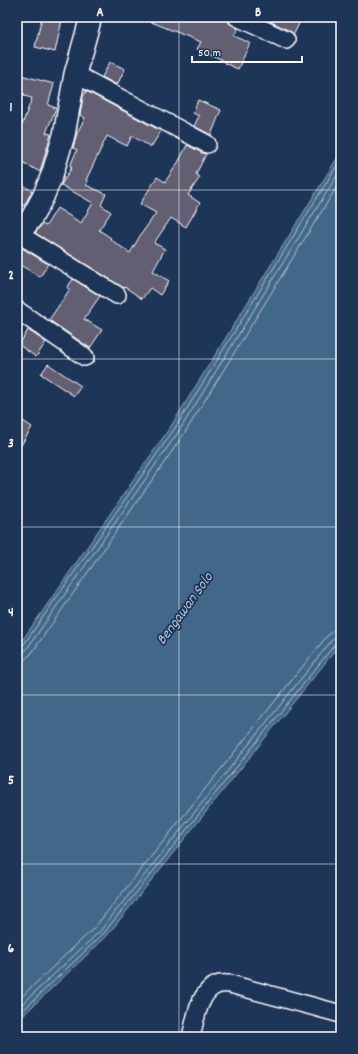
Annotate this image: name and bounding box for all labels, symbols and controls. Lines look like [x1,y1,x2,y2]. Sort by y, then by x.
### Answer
text: A [96,4,104,23]
text: B [255,4,261,23]
scale bar [192,38,302,64]
text: 50 m [198,45,221,62]
text: 1 [10,99,13,118]
text: 2 [8,267,14,286]
text: 3 [8,435,14,454]
water label: Bengawan Solo [152,567,220,650]
text: 4 [8,604,14,623]
text: 5 [8,772,14,791]
text: 6 [8,940,15,959]

